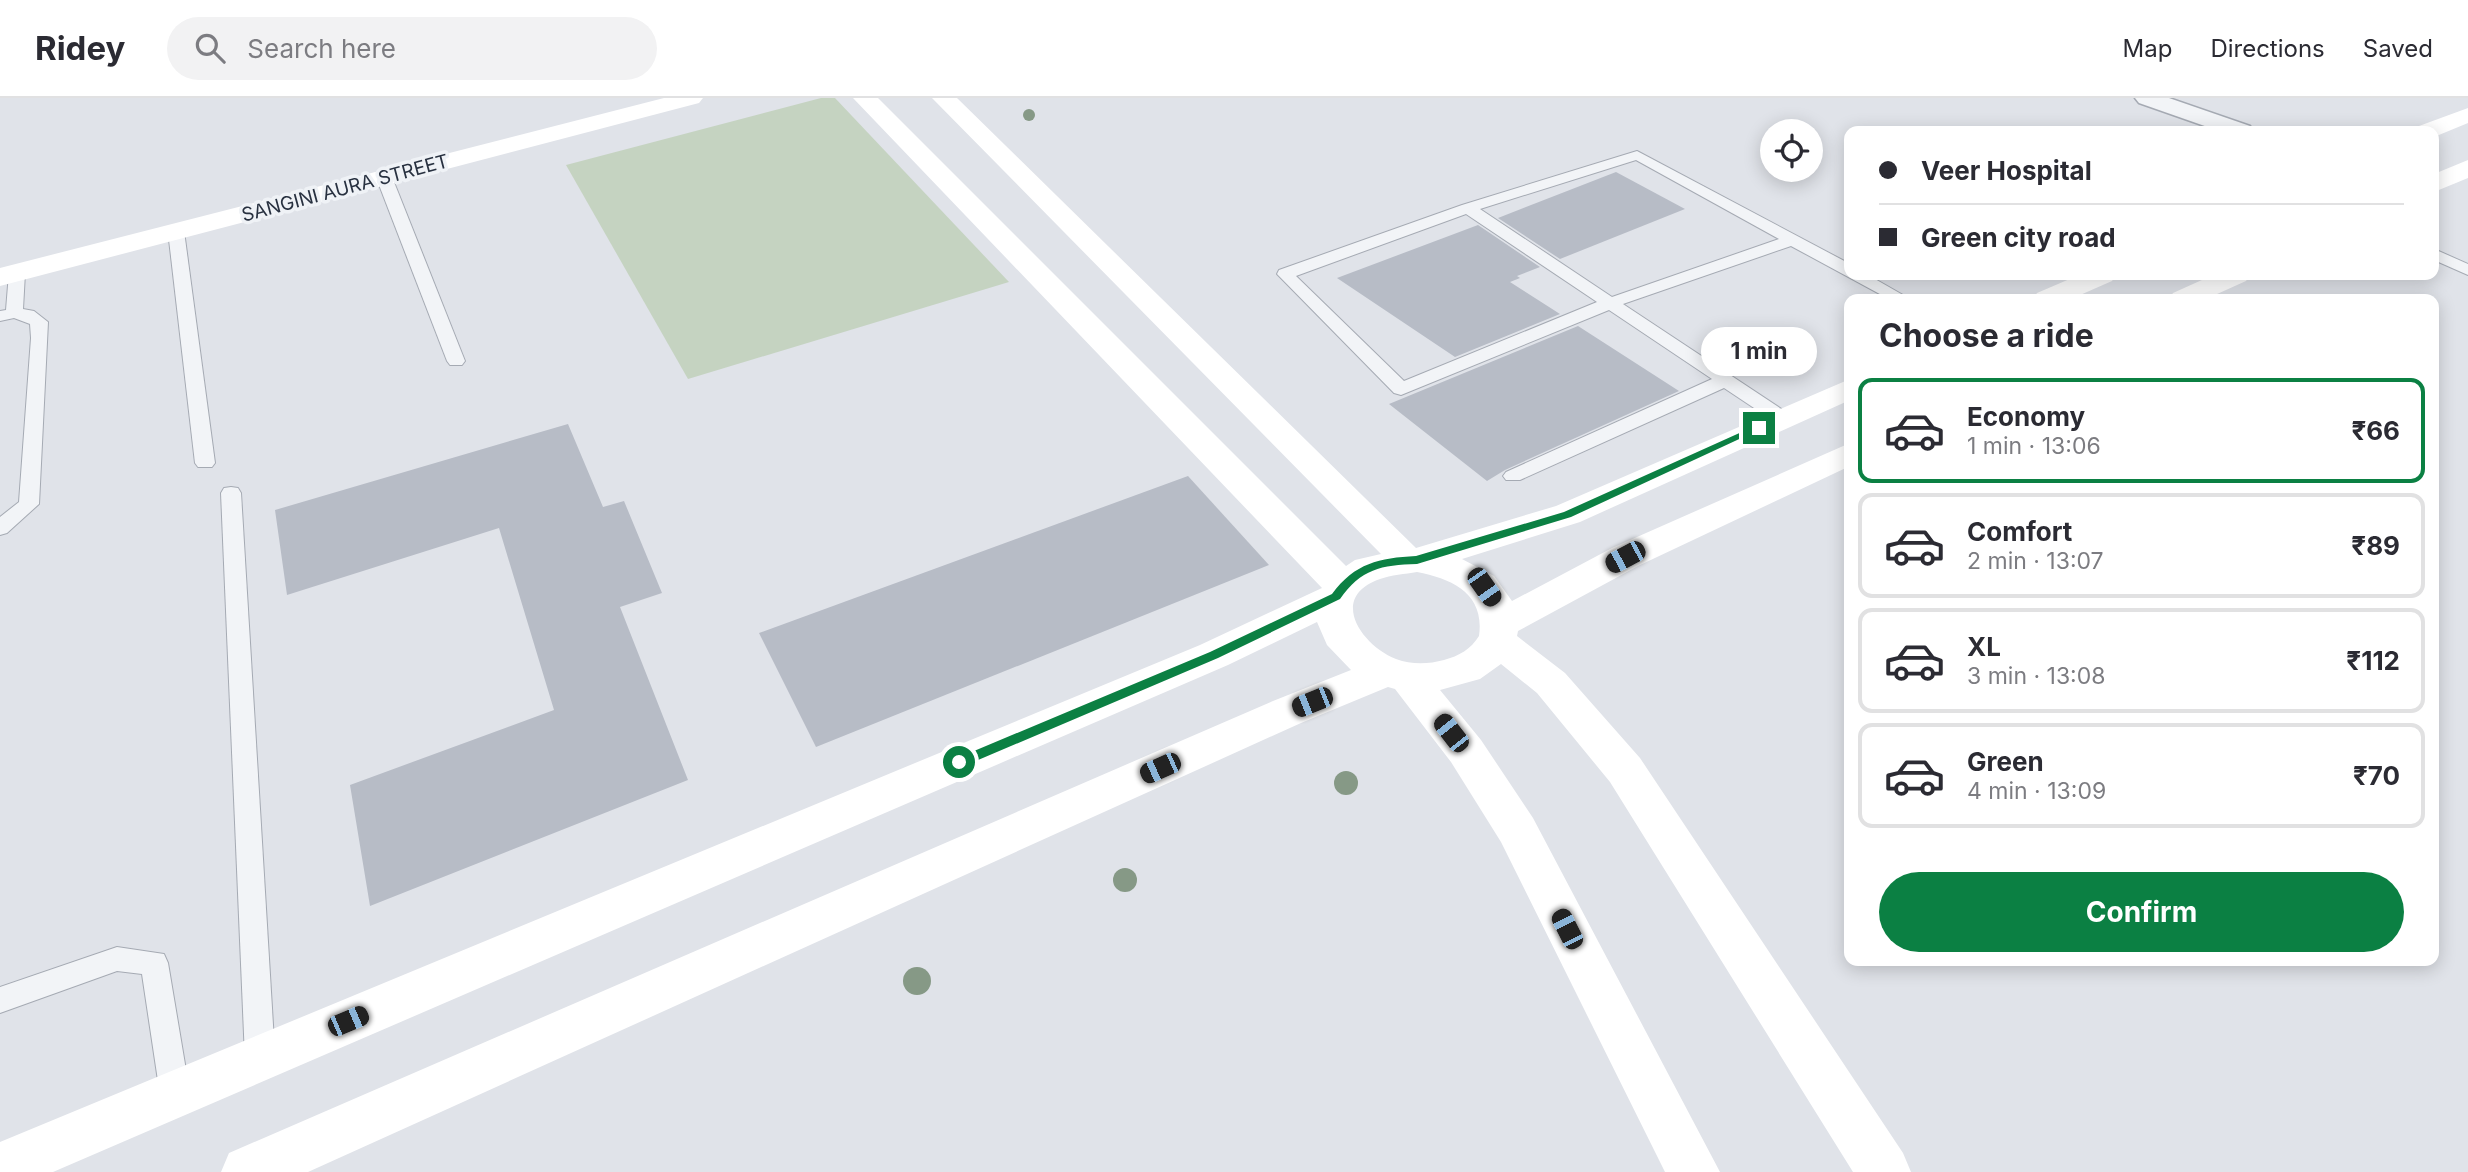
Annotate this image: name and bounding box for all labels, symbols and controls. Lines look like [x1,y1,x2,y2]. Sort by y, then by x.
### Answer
search box [167,17,657,80]
text: Ridey [35,28,125,68]
icon: search [191,29,229,67]
text: Search here [247,33,396,64]
text: Map [2123,34,2172,63]
text: Directions [2210,34,2325,63]
text: Saved [2363,34,2433,63]
map controls [1760,119,1823,182]
button: locate [1760,119,1823,182]
street label: SANGINI AURA STREET [239,149,451,227]
text: Veer Hospital [1921,155,2092,186]
text: Green city road [1921,222,2116,253]
text: Choose a ride [1879,316,2094,355]
callout: 1 min [1701,327,1817,376]
text: 1 min [1731,337,1787,365]
icon: car [1883,399,1946,462]
text: Economy [1967,401,2085,432]
route end [1743,412,1775,444]
text: ₹66 [2351,415,2400,446]
text: 1 min · 13:06 [1967,432,2101,460]
icon: car [1883,514,1946,577]
text: Comfort [1967,516,2072,547]
text: ₹89 [2351,530,2400,561]
car [1602,538,1649,576]
text: 2 min · 13:07 [1967,547,2104,575]
car [1464,564,1505,610]
icon: car [1883,629,1946,692]
text: XL [1967,631,2001,662]
text: ₹112 [2346,645,2400,676]
text: 3 min · 13:08 [1967,662,2105,690]
car [1289,684,1336,720]
car [1430,710,1473,756]
icon: car [1883,744,1946,807]
route start [943,746,975,778]
text: Green [1967,746,2044,777]
car [1137,750,1184,786]
text: ₹70 [2353,760,2400,791]
text: 4 min · 13:09 [1967,777,2106,805]
button: Confirm [1879,872,2404,952]
car [1549,906,1586,952]
car [325,1003,372,1039]

